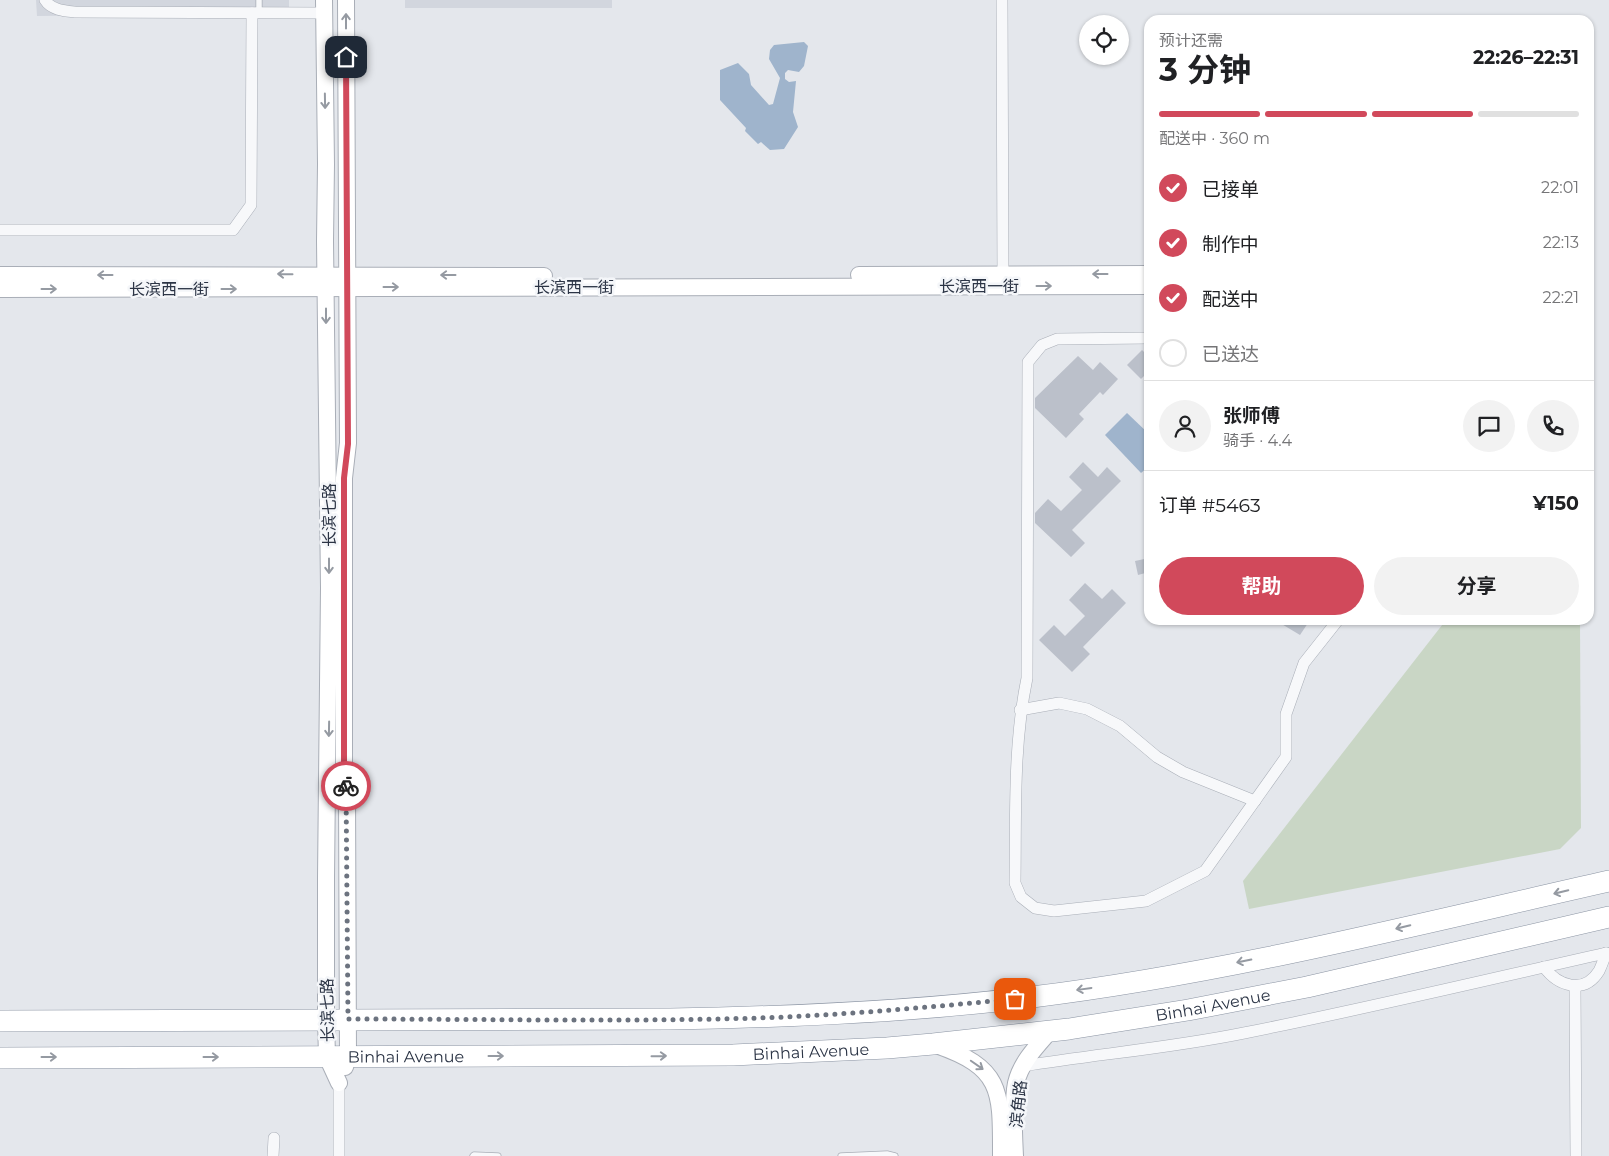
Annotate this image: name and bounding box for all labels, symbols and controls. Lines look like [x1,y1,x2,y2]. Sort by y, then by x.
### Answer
one-way arrow [341,14,351,30]
map controls [1079,15,1129,65]
button: locate [1079,15,1129,65]
text: 预计还需 [1159,31,1223,50]
pin [325,36,367,78]
icon: home [332,43,360,71]
text: 22:26–22:31 [1473,46,1579,69]
text: 3 分钟 [1159,50,1251,89]
one-way arrow [320,92,330,109]
text: 配送中 · 360 m [1159,129,1270,148]
icon: check [1159,174,1187,202]
text: 已接单 [1202,178,1259,201]
text: 22:01 [1541,178,1579,197]
icon: check [1159,229,1187,257]
text: 制作中 [1202,233,1259,256]
text: 22:13 [1543,233,1579,252]
one-way arrow [277,269,294,279]
one-way arrow [1092,269,1108,279]
one-way arrow [97,270,114,280]
one-way arrow [440,270,456,280]
street label: 长滨西一街 [939,277,1019,296]
street label: 长滨西一街 [534,278,614,297]
street label: 长滨西一街 [129,280,209,299]
one-way arrow [1035,281,1051,291]
one-way arrow [383,283,399,292]
one-way arrow [40,284,57,294]
one-way arrow [220,284,236,294]
icon: check [1159,284,1187,312]
text: 配送中 [1202,288,1259,311]
text: 22:21 [1543,288,1579,307]
one-way arrow [321,308,331,324]
text: 已送达 [1202,343,1259,366]
button: person [1159,400,1211,452]
button: chat [1463,400,1515,452]
button: phone [1527,400,1579,452]
text: 张师傅 [1223,404,1280,427]
text: 骑手 · 4.4 [1223,431,1292,450]
street label: 长滨七路 [320,483,339,547]
text: ¥150 [1533,492,1579,515]
text: 订单 #5463 [1159,494,1261,517]
button: 帮助 [1159,557,1364,615]
button: 分享 [1374,557,1579,615]
one-way arrow [324,558,334,574]
one-way arrow [324,720,334,736]
courier [321,761,371,811]
icon: bike [332,772,360,800]
one-way arrow [1554,888,1570,897]
one-way arrow [1395,923,1411,933]
one-way arrow [1236,957,1252,967]
street label: 长滨七路 [317,978,338,1042]
pin [994,978,1036,1020]
icon: bag [1001,985,1029,1013]
one-way arrow [1076,985,1092,995]
street label: Binhai Avenue [1154,985,1272,1025]
street label: Binhai Avenue [752,1040,870,1064]
street label: Binhai Avenue [348,1047,464,1067]
one-way arrow [488,1051,504,1061]
one-way arrow [650,1051,666,1061]
one-way arrow [40,1052,56,1062]
one-way arrow [202,1052,219,1062]
one-way arrow [970,1060,984,1070]
street label: 滨角路 [1007,1079,1030,1129]

